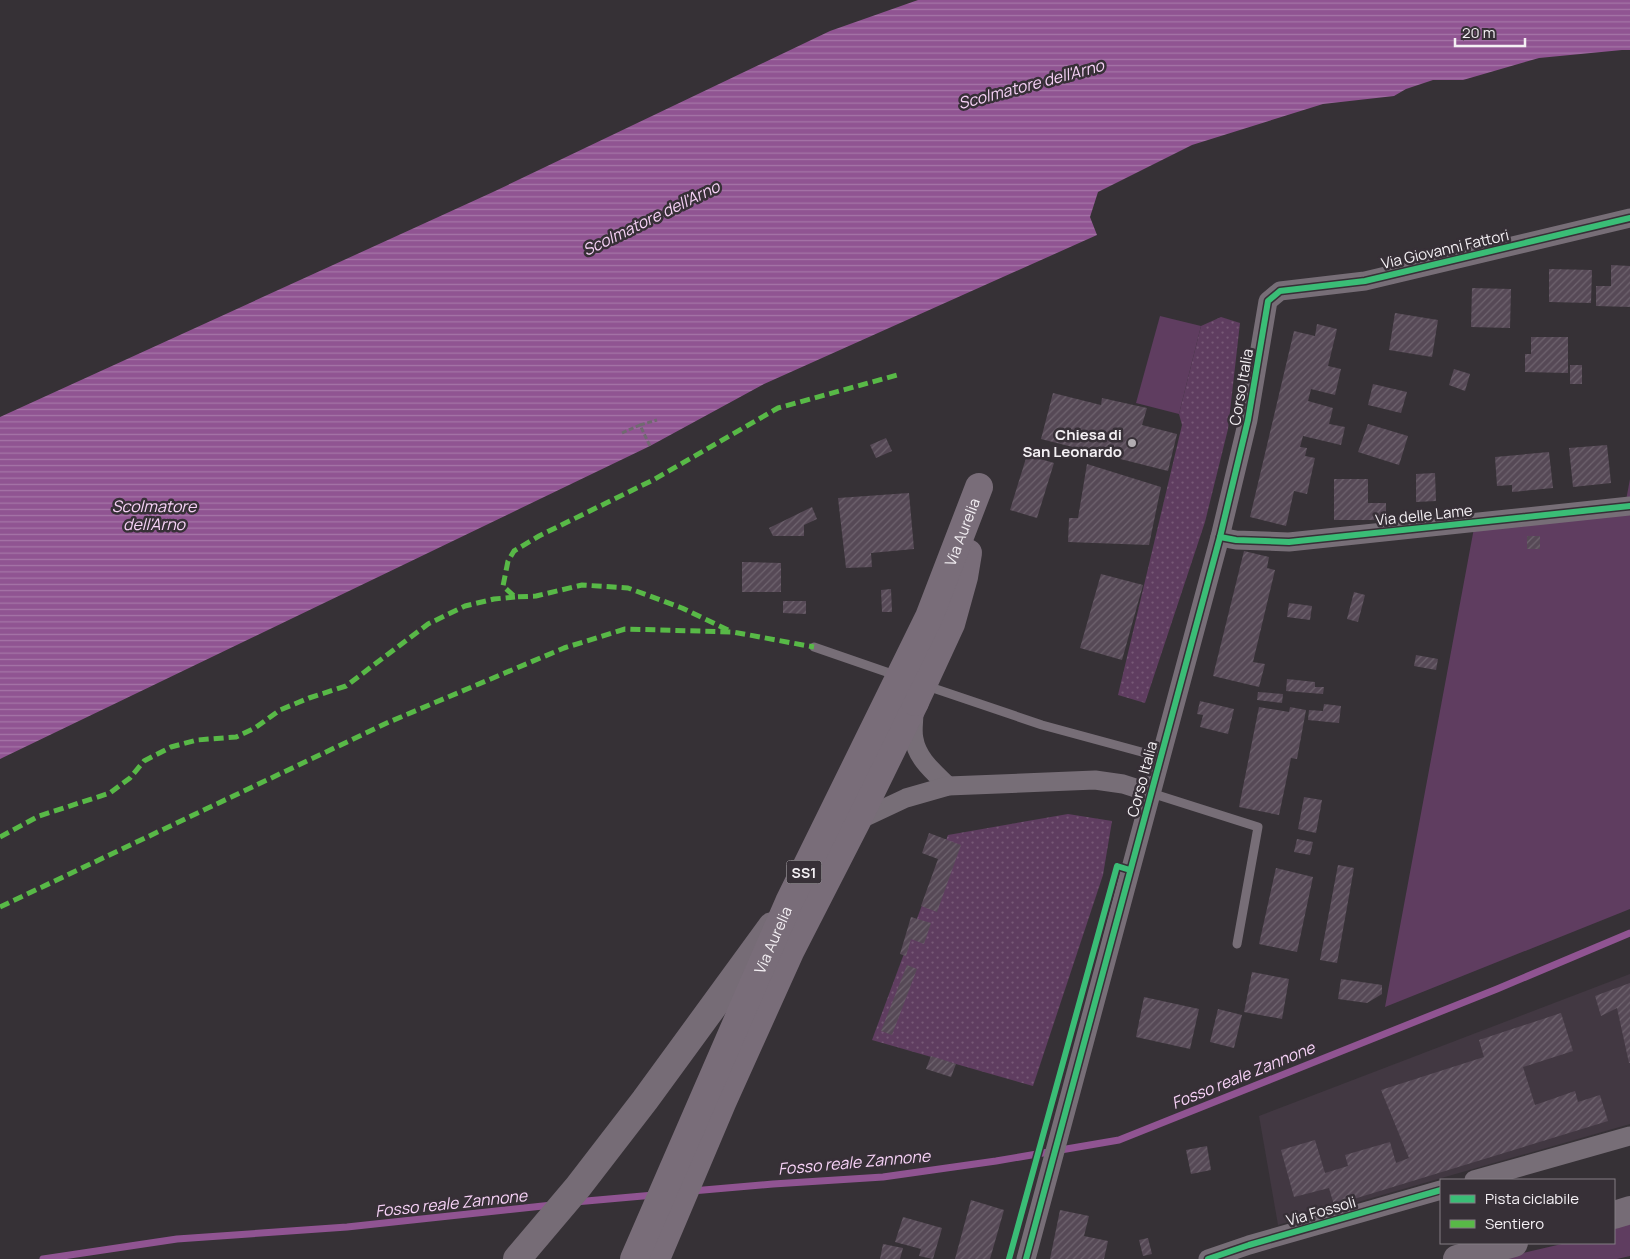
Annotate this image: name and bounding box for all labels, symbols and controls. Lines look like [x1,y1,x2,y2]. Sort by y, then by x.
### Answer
scale bar [1455,15,1525,47]
text: 20 m [1462,22,1495,43]
water label: Scolmatore dell'Arno [956,54,1108,114]
water label: Scolmatore dell'Arno [579,175,725,261]
street label: Via Giovanni Fattori [1379,224,1511,274]
street label: Corso Italia [1224,347,1258,427]
place label: Chiesa di San Leonardo [1022,424,1122,462]
marker: Chiesa di San Leonardo [1126,437,1138,449]
water label: Scolmatore dell'Arno [112,495,198,535]
street label: Via Aurelia [939,495,984,569]
street label: Via delle Lame [1374,499,1474,531]
street label: Corso Italia [1122,739,1162,819]
road number: SS1 [786,860,822,884]
street label: Via Aurelia [749,903,796,977]
water label: Fosso reale Zannone [1168,1036,1319,1114]
water label: Fosso reale Zannone [777,1144,933,1180]
legend [1440,1179,1615,1244]
water label: Fosso reale Zannone [374,1184,530,1222]
text: Pista ciclabile [1485,1188,1579,1209]
street label: Via Fossoli [1284,1191,1358,1231]
text: Sentiero [1485,1213,1544,1234]

